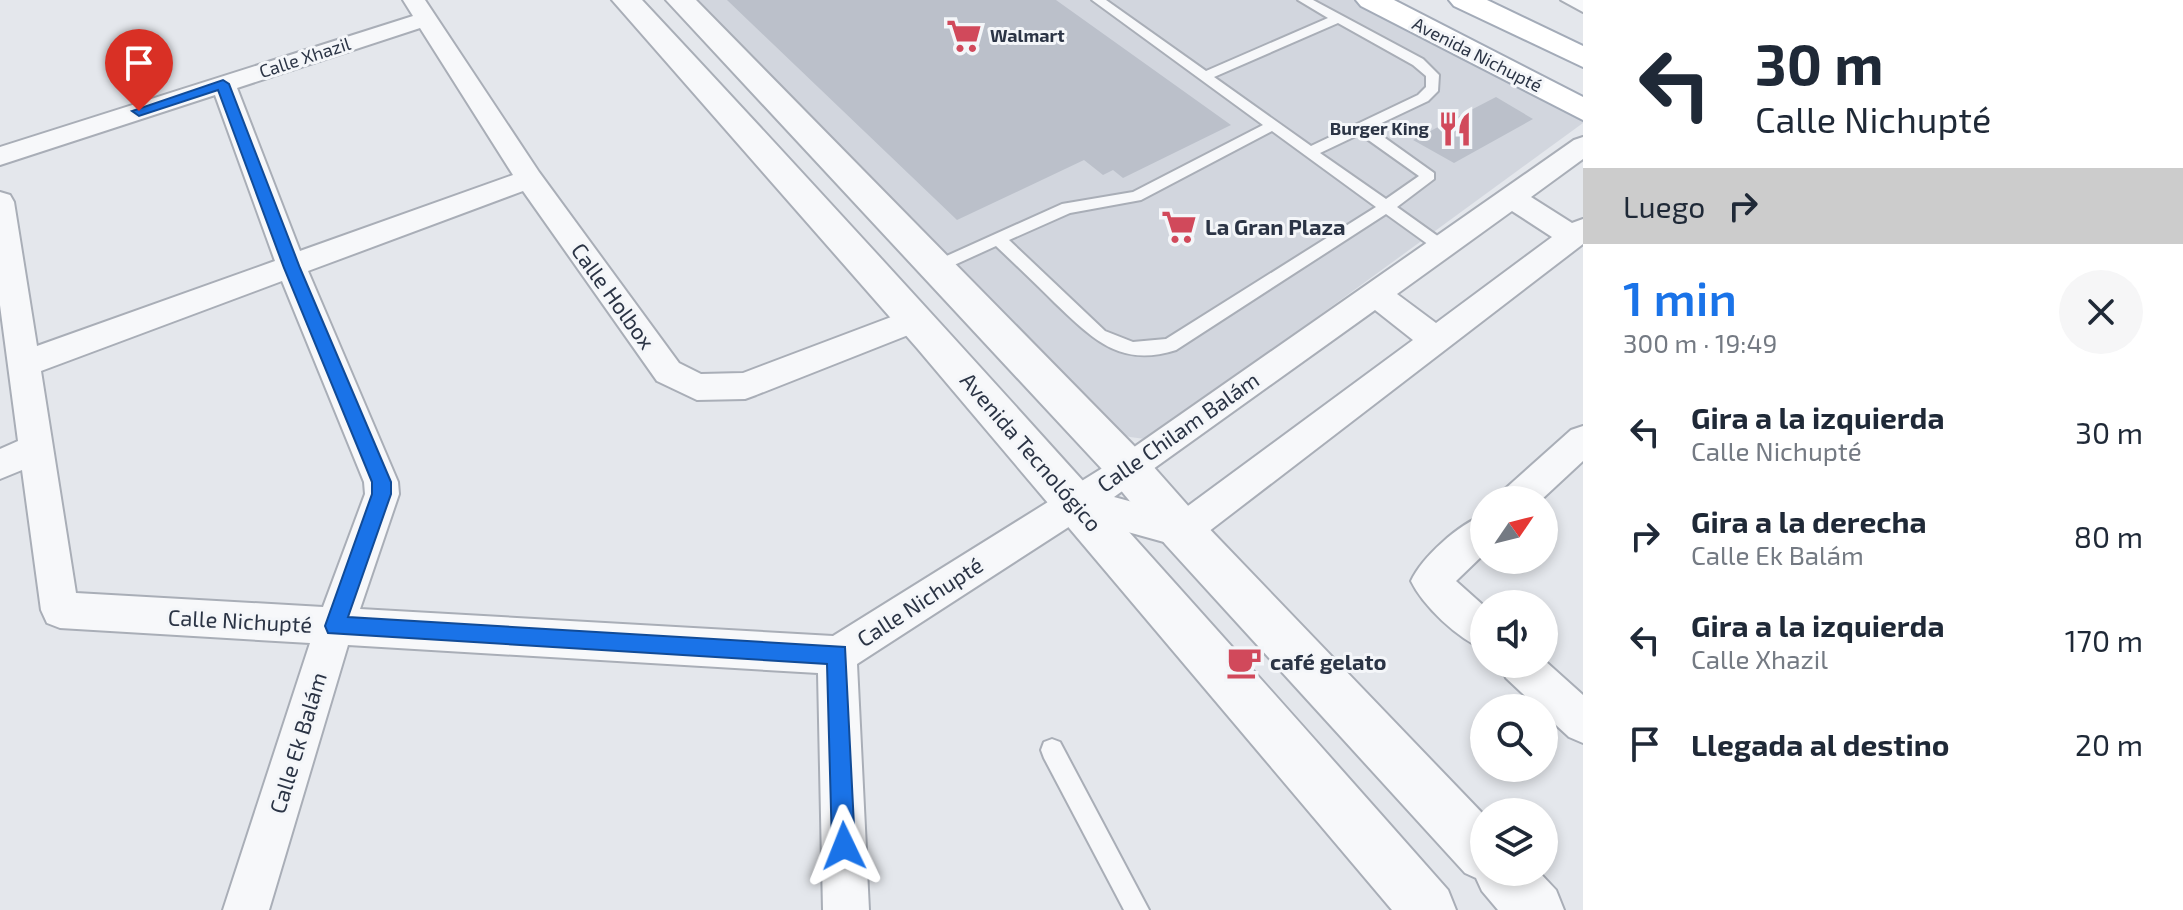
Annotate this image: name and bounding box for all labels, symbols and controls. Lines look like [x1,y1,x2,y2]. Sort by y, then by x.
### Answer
street label: Avenida Nichupté [1409,12,1546,96]
supermarket icon: Walmart [945,17,983,55]
place label: Walmart [990,24,1065,46]
pin [105,29,173,111]
text: 30 m [1755,29,1884,96]
street label: Calle Xhazil [256,32,354,82]
icon: left [1623,32,1727,136]
icon: arrive [117,41,161,85]
text: Calle Nichupté [1755,97,1991,140]
restaurant icon: Burger King [1436,110,1474,148]
place label: Burger King [1330,117,1430,139]
icon: right [1721,184,1765,228]
text: Luego [1623,188,1705,224]
supermarket icon: La Gran Plaza [1160,208,1198,246]
place label: La Gran Plaza [1205,213,1346,239]
street label: Calle Holbox [567,237,661,354]
text: 1 min [1623,268,1737,326]
button: close [2059,270,2143,354]
text: 300 m · 19:49 [1623,327,1777,358]
street label: Calle Chilam Balám [1092,366,1263,497]
street label: Avenida Tecnológico [956,367,1108,536]
text: Gira a la izquierda [1691,399,1945,435]
icon: left [1623,410,1667,454]
text: 30 m [2075,414,2143,450]
text: Calle Nichupté [1691,435,1862,466]
north arrow [1470,486,1558,574]
map controls [1470,486,1558,886]
text: Gira a la derecha [1691,503,1927,539]
icon: right [1623,514,1667,558]
text: 80 m [2074,518,2143,554]
text: Calle Ek Balám [1691,539,1864,570]
street label: Calle Nichupté [852,551,987,651]
button: sound [1470,590,1558,678]
street label: Calle Nichupté [167,603,313,637]
text: Gira a la izquierda [1691,607,1945,643]
icon: left [1623,618,1667,662]
text: 170 m [2065,622,2143,658]
cafe icon: café gelato [1225,643,1263,681]
text: Calle Xhazil [1691,643,1828,674]
place label: café gelato [1270,648,1386,674]
street label: Calle Ek Balám [263,669,331,816]
button: search [1470,694,1558,782]
icon: arrive [1623,722,1667,766]
text: Llegada al destino [1691,726,1950,762]
text: 20 m [2075,726,2143,762]
button: layers [1470,798,1558,886]
position arrow [802,804,886,888]

